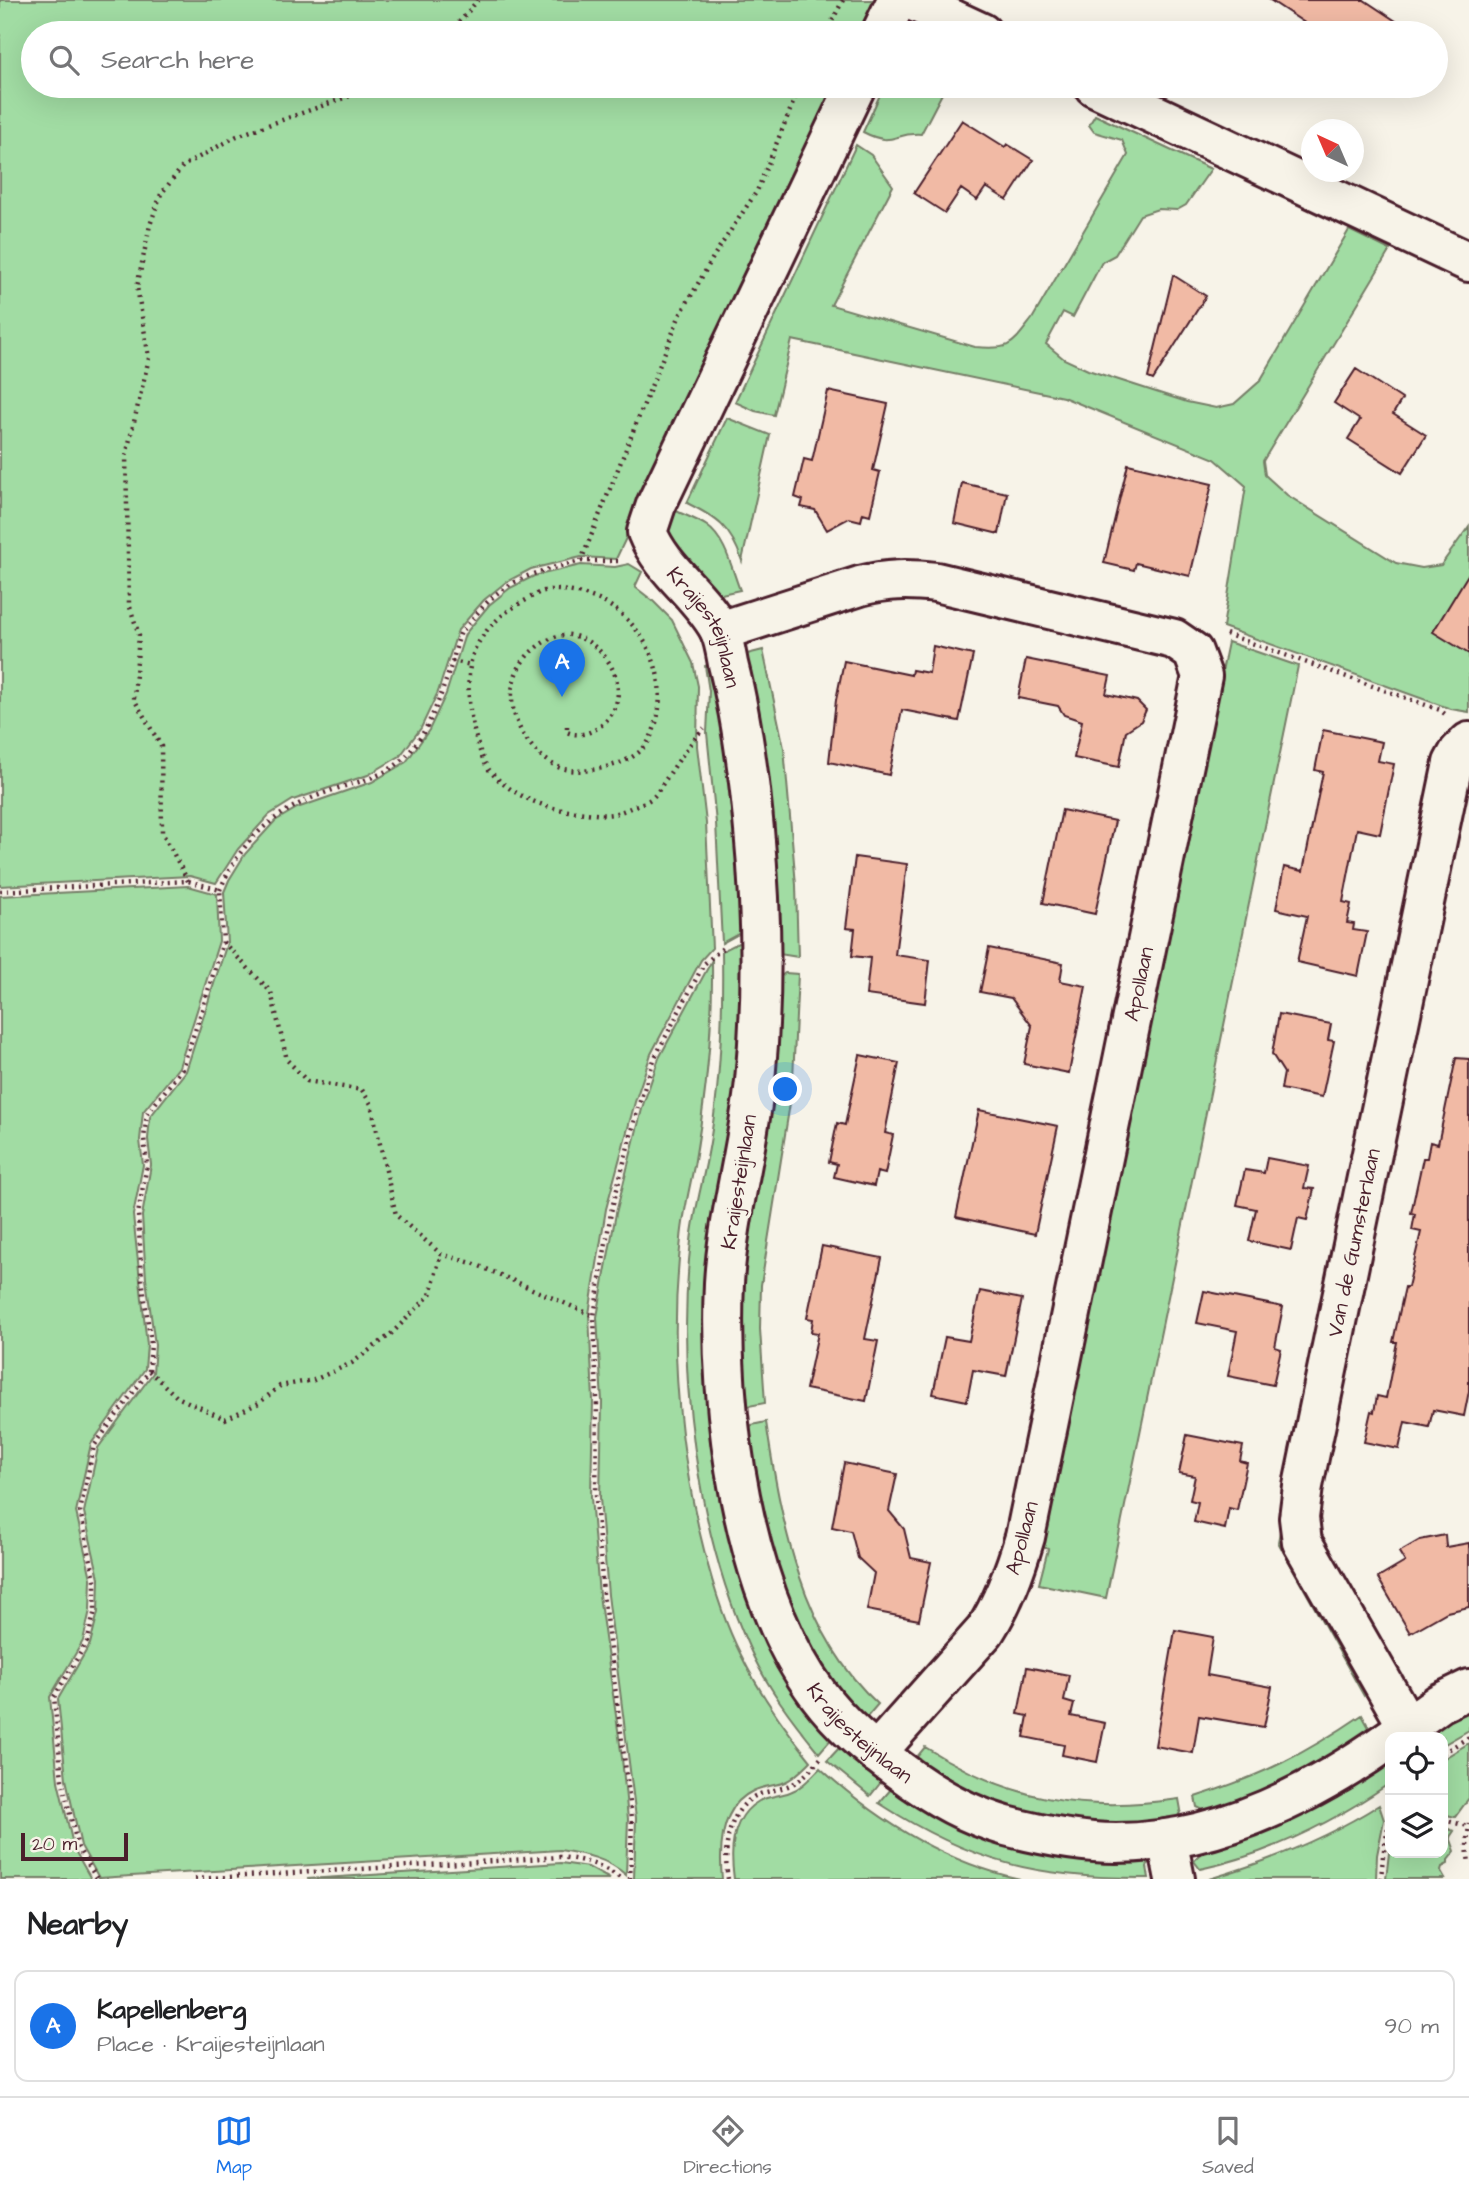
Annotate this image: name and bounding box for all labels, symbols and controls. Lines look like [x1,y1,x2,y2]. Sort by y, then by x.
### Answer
search box [21,21,1448,98]
icon: search [45,41,83,79]
text: Search here [101,42,254,78]
north arrow [1301,119,1364,182]
street label: Kraijesteijnlaan [660,560,748,690]
pin: A [539,639,585,697]
street label: Apollaan [1117,944,1162,1024]
your location [768,1072,802,1106]
street label: Kraijesteijnlaan [714,1112,764,1252]
street label: Van de Gumsterlaan [1320,1146,1387,1340]
street label: Apollaan [998,1498,1047,1578]
street label: Kraijesteijnlaan [800,1677,919,1790]
map controls [1385,1732,1448,1858]
button: locate [1385,1732,1448,1795]
button: layers [1385,1795,1448,1858]
scale bar [21,1830,128,1862]
text: 20 m [32,1831,77,1858]
text: Nearby [28,1904,128,1946]
text: Kapellenberg [97,1992,246,2028]
text: A [46,2010,60,2042]
text: 90 m [1384,2010,1439,2042]
text: Place · Kraijesteijnlaan [97,2028,325,2060]
tab: Map [215,2112,253,2181]
tab: Directions [683,2112,772,2181]
tab: Saved [1202,2112,1254,2181]

